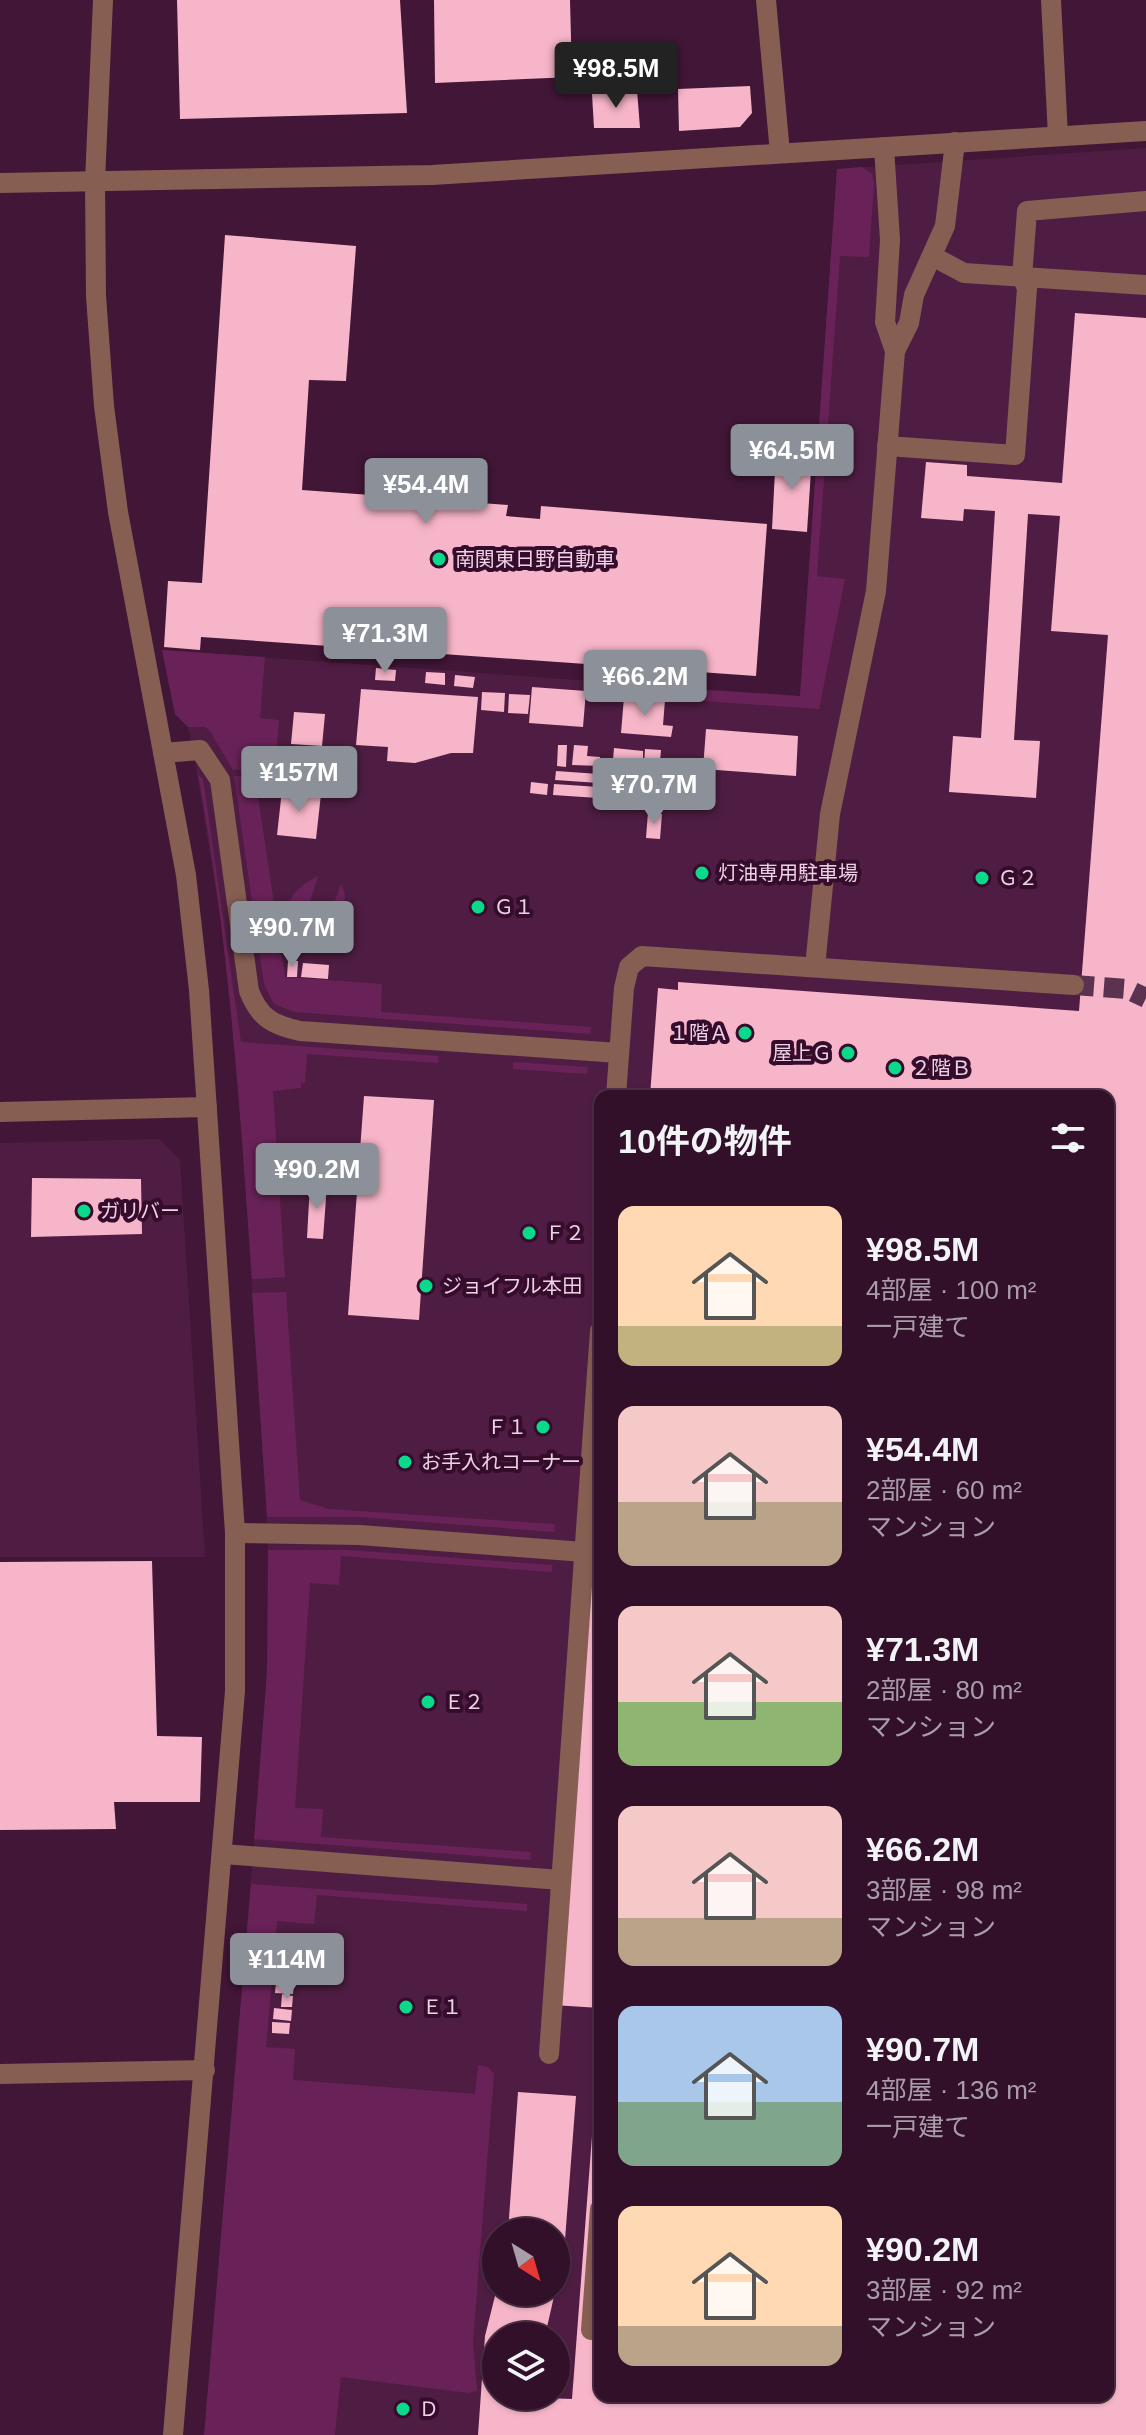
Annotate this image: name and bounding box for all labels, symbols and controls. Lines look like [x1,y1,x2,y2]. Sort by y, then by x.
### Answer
pin: ¥98.5M [551,42,681,110]
text: ¥98.5M [573,53,659,83]
pin: ¥64.5M [727,424,857,492]
text: ¥64.5M [749,435,835,465]
pin: ¥54.4M [361,458,491,526]
text: ¥54.4M [383,469,469,499]
place label: 南関東日野自動車 [455,548,615,570]
marker: 南関東日野自動車 [430,550,448,568]
pin: ¥71.3M [320,607,450,675]
text: ¥71.3M [342,618,428,648]
pin: ¥66.2M [580,650,710,718]
text: ¥66.2M [602,661,688,691]
pin: ¥157M [243,746,355,814]
text: ¥157M [259,757,339,787]
pin: ¥70.7M [589,758,719,826]
text: ¥70.7M [611,769,697,799]
place label: 灯油専用駐車場 [718,862,858,884]
marker: 灯油専用駐車場 [693,864,711,882]
place label: Ｇ２ [998,867,1038,889]
marker: Ｇ２ [973,869,991,887]
place label: Ｇ１ [494,896,534,918]
marker: Ｇ１ [469,898,487,916]
pin: ¥90.7M [227,901,357,969]
text: ¥90.7M [249,912,335,942]
place label: １階Ａ [669,1022,729,1044]
marker: １階Ａ [736,1024,754,1042]
place label: 屋上Ｇ [772,1042,832,1064]
marker: 屋上Ｇ [839,1044,857,1062]
place label: ２階Ｂ [911,1057,971,1079]
marker: ２階Ｂ [886,1059,904,1077]
icon: filters [1046,1116,1090,1160]
text: 10件の物件 [618,1122,792,1160]
pin: ¥90.2M [252,1143,382,1211]
text: ¥90.2M [274,1154,360,1184]
place label: ガリバー [100,1200,180,1222]
marker: ガリバー [75,1202,93,1220]
place label: Ｆ２ [545,1222,585,1244]
marker: Ｆ２ [520,1224,538,1242]
text: ¥98.5M [866,1230,979,1268]
icon: home [682,1238,778,1334]
place label: ジョイフル本田 [442,1275,582,1297]
text: 4部屋 · 100 m² [866,1275,1037,1305]
marker: ジョイフル本田 [417,1277,435,1295]
text: 一戸建て [866,1312,970,1342]
place label: Ｆ１ [487,1416,527,1438]
marker: Ｆ１ [534,1418,552,1436]
text: ¥54.4M [866,1430,979,1468]
icon: home [682,1438,778,1534]
place label: お手入れコーナー [421,1451,581,1473]
marker: お手入れコーナー [396,1453,414,1471]
text: 2部屋 · 60 m² [866,1475,1022,1505]
text: マンション [866,1512,996,1542]
text: ¥71.3M [866,1630,979,1668]
icon: home [682,1638,778,1734]
text: 2部屋 · 80 m² [866,1675,1022,1705]
place label: Ｅ２ [444,1691,484,1713]
marker: Ｅ２ [419,1693,437,1711]
text: マンション [866,1712,996,1742]
text: ¥66.2M [866,1830,979,1868]
icon: home [682,1838,778,1934]
text: 3部屋 · 98 m² [866,1875,1022,1905]
text: マンション [866,1912,996,1942]
pin: ¥114M [231,1933,343,2001]
text: ¥114M [248,1944,326,1974]
place label: Ｅ１ [422,1996,462,2018]
marker: Ｅ１ [397,1998,415,2016]
text: ¥90.7M [866,2030,979,2068]
icon: home [682,2038,778,2134]
text: 4部屋 · 136 m² [866,2075,1037,2105]
text: 一戸建て [866,2112,970,2142]
north arrow [482,2218,570,2306]
map controls [482,2218,570,2410]
text: ¥90.2M [866,2230,979,2268]
icon: home [682,2238,778,2334]
text: 3部屋 · 92 m² [866,2275,1022,2305]
text: マンション [866,2312,996,2342]
button: layers [482,2322,570,2410]
place label: Ｄ [419,2398,439,2420]
marker: Ｄ [394,2400,412,2418]

